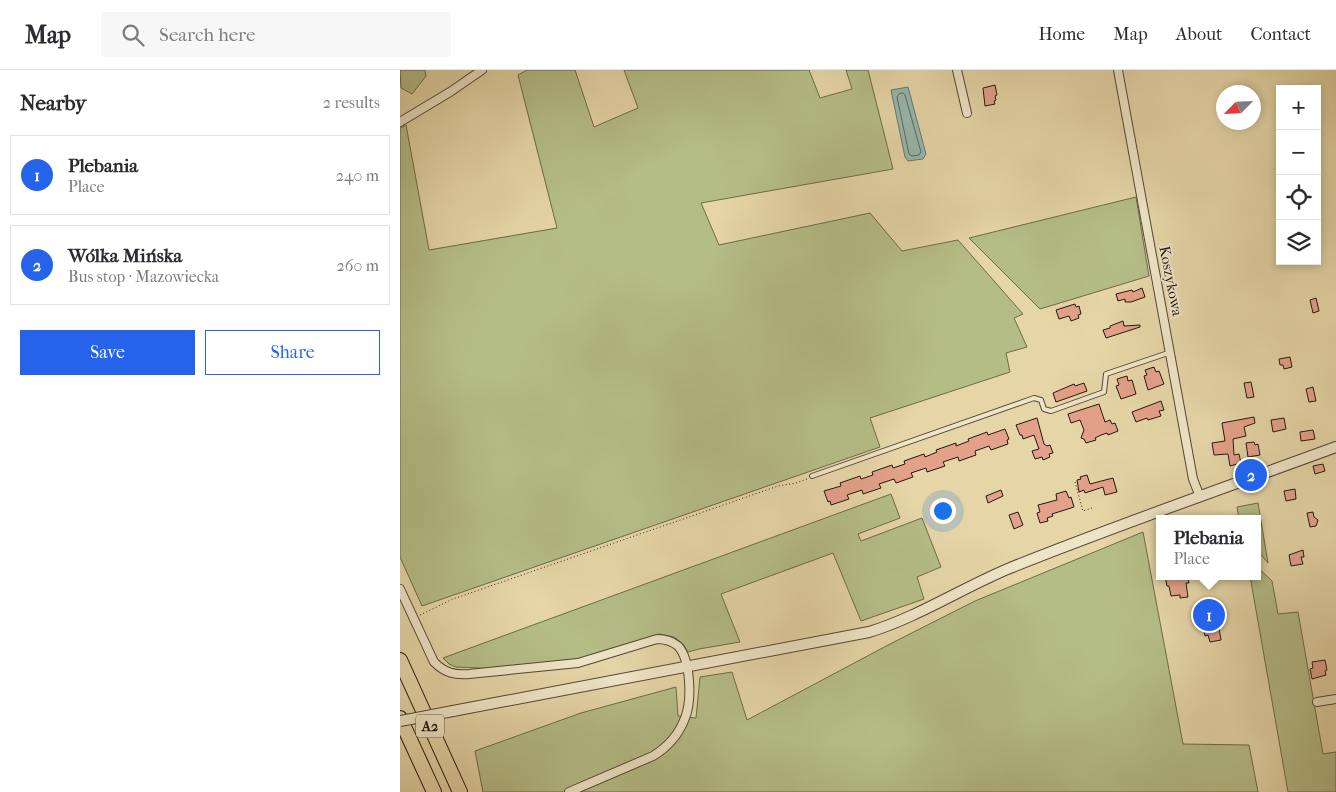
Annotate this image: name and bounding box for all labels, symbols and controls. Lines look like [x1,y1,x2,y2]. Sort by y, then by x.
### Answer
search box [101,12,451,57]
text: Map [25,21,71,49]
icon: search [119,21,147,49]
text: Search here [159,24,255,46]
text: Home [1038,24,1085,45]
text: Map [1113,24,1148,45]
text: About [1176,24,1222,45]
text: Contact [1250,24,1311,45]
north arrow [1216,85,1261,130]
map controls [1276,85,1321,265]
button: + [1276,85,1321,130]
text: Nearby [20,91,86,115]
text: 2 results [323,93,380,112]
button: − [1276,130,1321,175]
text: Plebania [68,155,138,177]
text: 1 [34,166,40,185]
text: 240 m [336,166,379,185]
button: locate [1276,175,1321,220]
text: Place [68,177,104,196]
button: layers [1276,220,1321,265]
street label: Koszykowa [1155,244,1187,319]
text: Wólka Mińska [68,245,182,267]
text: 2 [33,256,41,275]
text: 260 m [337,256,379,275]
text: Bus stop · Mazowiecka [68,267,219,286]
button: Save [20,330,195,375]
button: Share [205,330,380,375]
pin: 2 [1235,456,1267,494]
your location [930,498,956,524]
popup [1156,515,1261,580]
text: Plebania [1173,527,1244,549]
text: Place [1173,549,1210,568]
pin: 1 [1193,596,1225,634]
road number: A2 [416,714,444,738]

